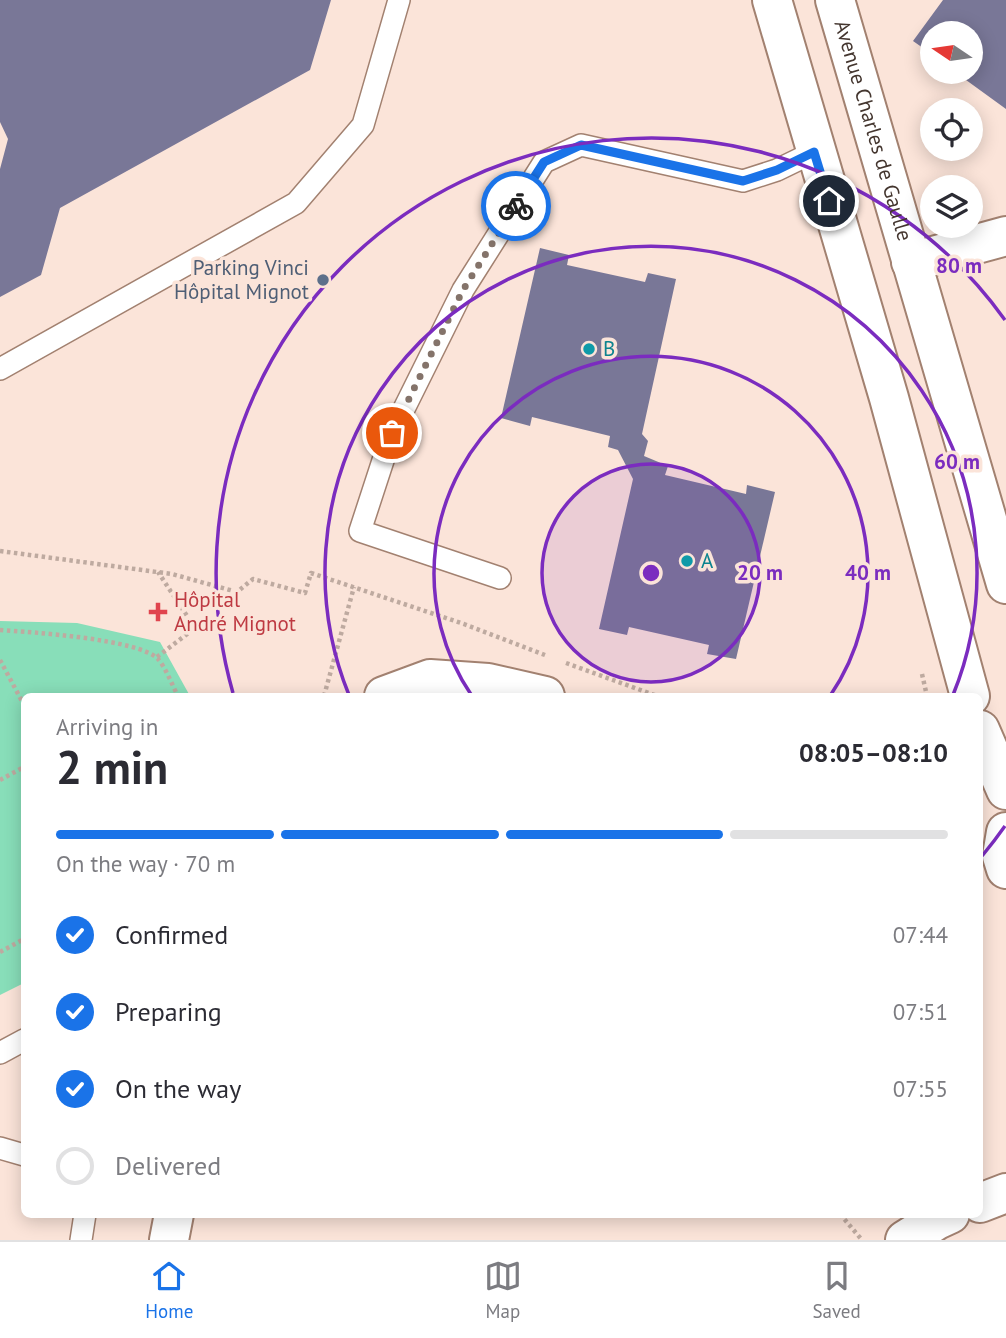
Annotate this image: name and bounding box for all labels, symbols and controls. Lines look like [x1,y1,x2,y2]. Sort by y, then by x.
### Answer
street label: Avenue Charles de Gaulle [829,17,919,244]
north arrow [920,21,984,84]
map controls [920,21,983,238]
button: locate [920,98,983,161]
courier [481,171,551,241]
pin [799,171,859,231]
button: layers [920,175,983,238]
icon: home [810,182,848,220]
icon: bike [497,187,535,225]
text: 80 m [936,252,982,279]
place label: Parking Vinci Hôpital Mignot [174,254,309,305]
marker: Parking Vinci Hôpital Mignot [315,272,331,288]
place label: B [603,335,615,362]
marker: B [581,341,597,357]
pin [362,403,422,463]
icon: bag [373,414,411,452]
text: 60 m [934,448,980,475]
place label: A [701,547,714,574]
marker: A [679,553,695,569]
text: 20 m [737,559,783,586]
text: 40 m [845,559,891,586]
centre of rings [639,561,663,585]
place label: Hôpital André Mignot [174,586,296,637]
marker: Hôpital André Mignot [148,602,168,622]
text: Arriving in [56,712,158,741]
text: 08:05–08:10 [799,736,948,769]
text: 2 min [56,737,168,797]
text: On the way · 70 m [56,849,235,878]
icon: check [56,916,94,954]
text: Confirmed [115,918,228,951]
text: 07:44 [893,920,948,949]
icon: check [56,993,94,1031]
text: Preparing [115,995,222,1028]
text: 07:51 [893,997,948,1026]
icon: check [56,1070,94,1108]
text: On the way [115,1072,241,1105]
text: 07:55 [893,1074,948,1103]
text: Delivered [115,1149,221,1182]
tab: Home [145,1257,193,1323]
tab: Map [484,1257,522,1323]
tab: Saved [812,1257,861,1323]

